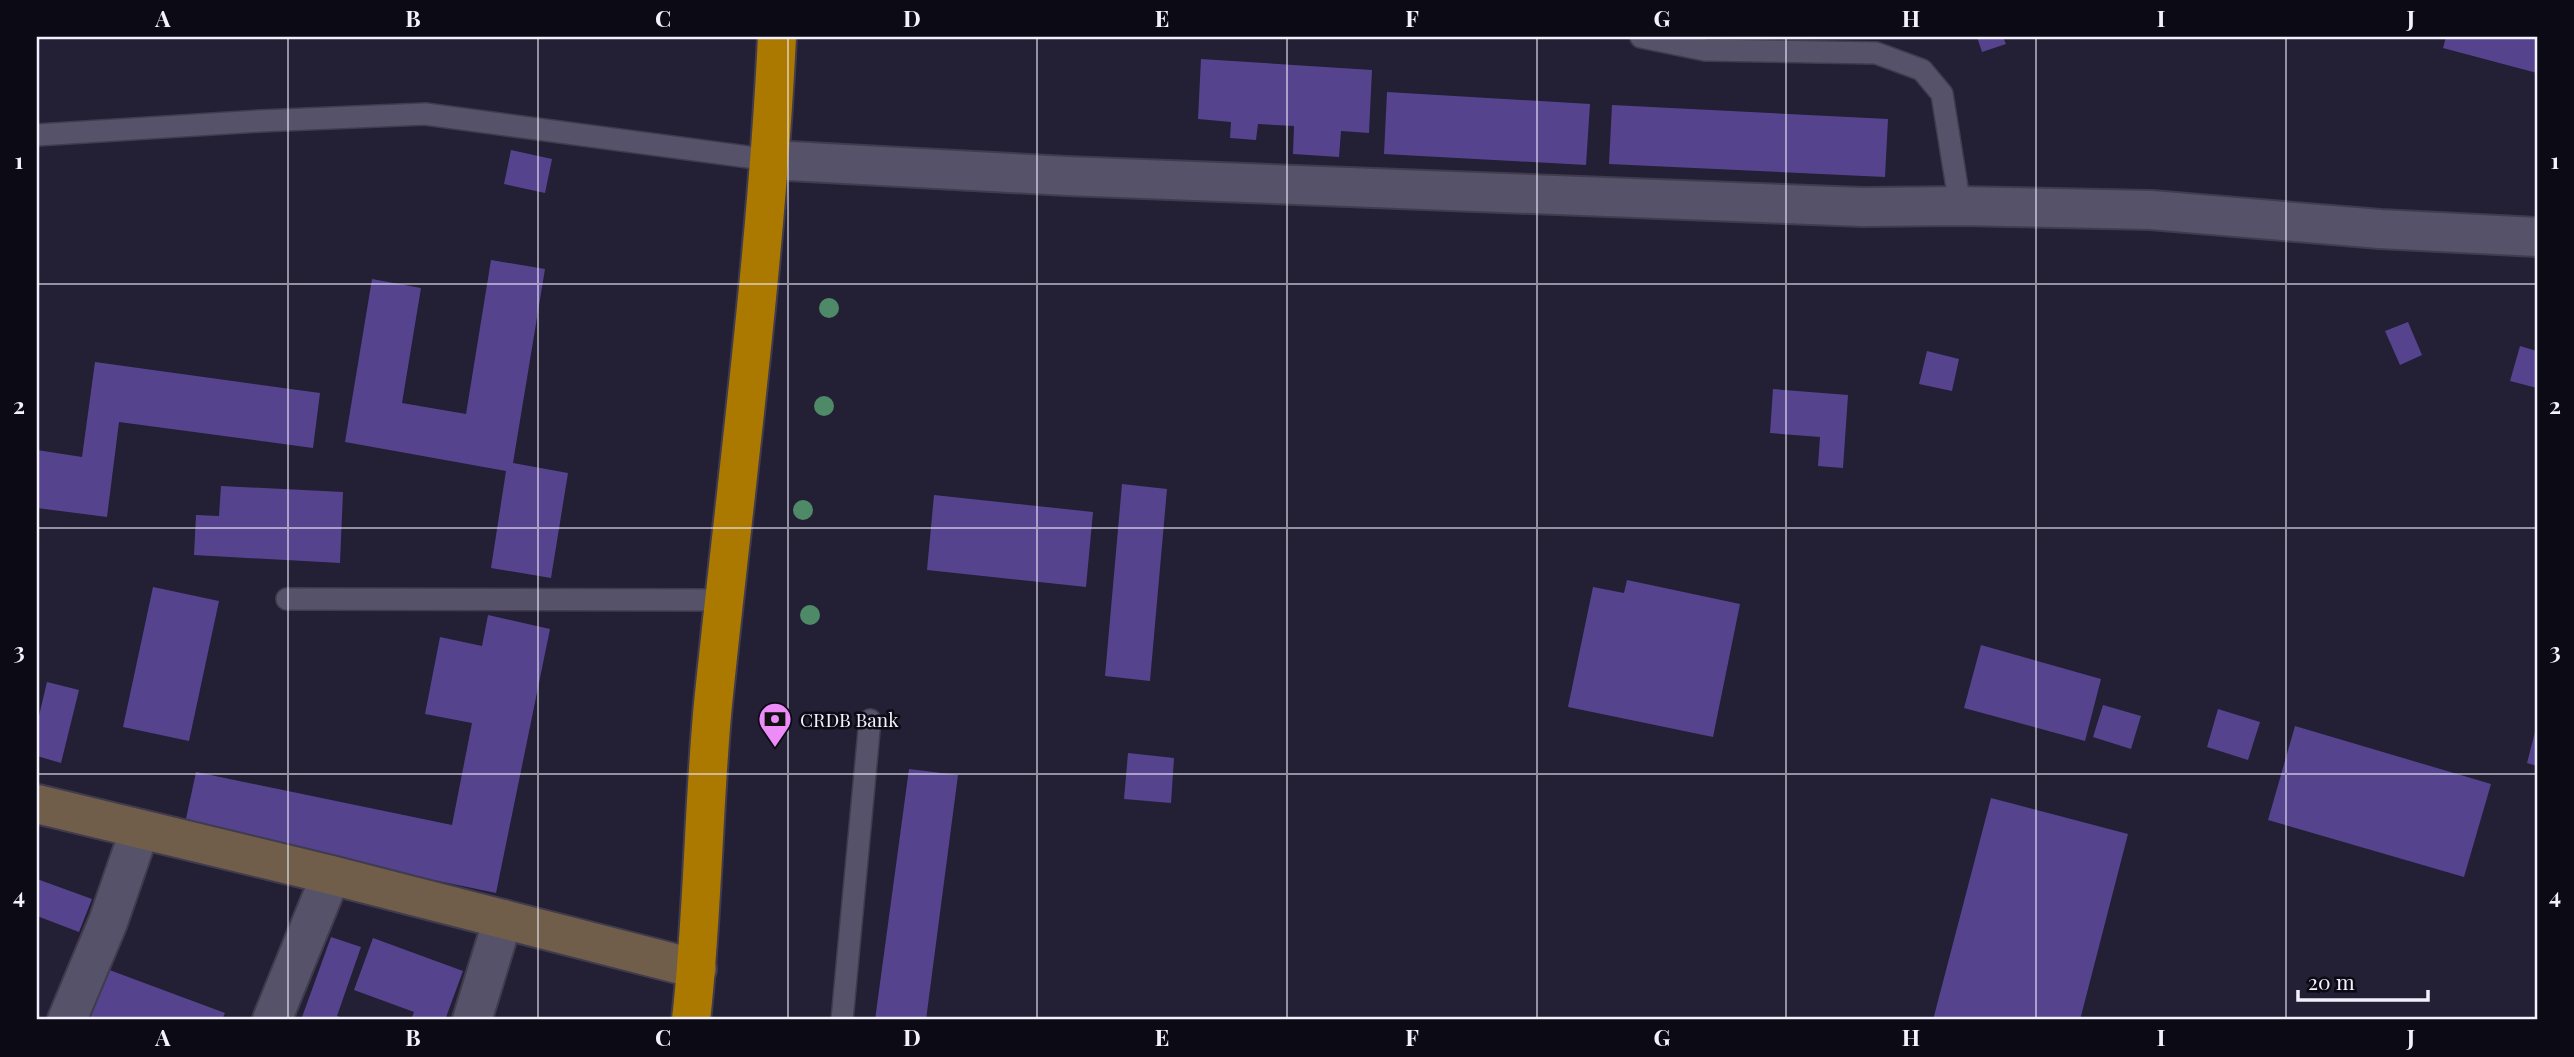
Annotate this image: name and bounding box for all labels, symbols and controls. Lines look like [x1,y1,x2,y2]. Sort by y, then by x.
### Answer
text: A [154,2,171,33]
text: B [405,2,421,33]
text: C [655,2,671,33]
text: D [903,2,921,33]
text: E [1155,2,1169,33]
text: F [1405,2,1419,33]
text: G [1654,2,1671,33]
text: H [1902,2,1920,33]
text: I [2157,2,2165,33]
text: J [2406,2,2415,33]
text: 1 [15,144,24,175]
text: 1 [2551,144,2560,175]
text: 2 [13,389,25,420]
text: 2 [2549,389,2561,420]
text: 3 [13,634,25,665]
text: 3 [2549,634,2561,665]
bank icon: CRDB Bank [756,700,794,749]
place label: CRDB Bank [800,706,899,732]
text: 4 [13,879,25,910]
text: 4 [2549,879,2561,910]
scale bar [2298,959,2427,1003]
text: 20 m [2308,967,2355,995]
text: A [154,1021,171,1052]
text: B [405,1021,421,1052]
text: C [655,1021,671,1052]
text: D [903,1021,921,1052]
text: E [1155,1021,1169,1052]
text: F [1405,1021,1419,1052]
text: G [1654,1021,1671,1052]
text: H [1902,1021,1920,1052]
text: I [2157,1021,2165,1052]
text: J [2406,1021,2415,1052]

